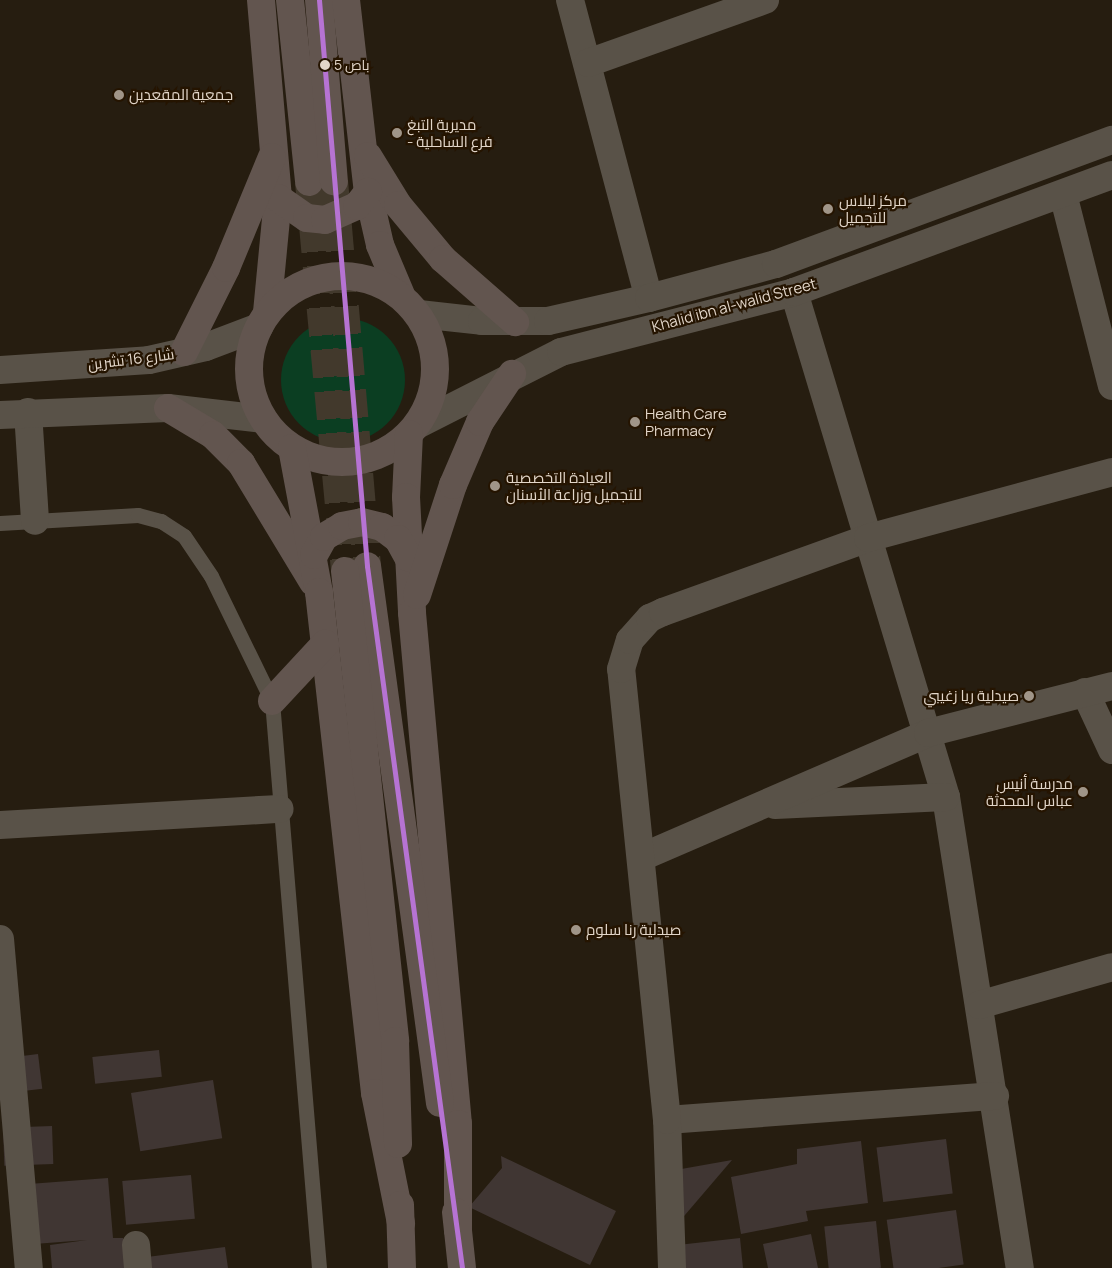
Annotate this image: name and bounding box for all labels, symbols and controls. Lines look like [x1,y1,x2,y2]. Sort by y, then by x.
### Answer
place label: باص 5 [334,57,369,73]
marker: باص 5 [320,60,330,70]
place label: جمعية المقعدين [129,86,233,104]
marker: جمعية المقعدين [113,89,125,101]
place label: مديرية التبغ - فرع الساحلية [407,115,493,150]
marker: مديرية التبغ - فرع الساحلية [391,127,403,139]
place label: مركز ليلاس للتجميل [839,191,907,226]
marker: مركز ليلاس للتجميل [821,202,835,216]
street label: Khalid ibn al-walid Street [650,274,818,336]
street label: شارع 16 تشرين [87,345,175,373]
place label: Health Care Pharmacy [645,404,727,439]
marker: Health Care Pharmacy [629,416,641,428]
place label: العيادة التخصصية للتجميل وزراعة الأسنان [506,468,642,503]
marker: العيادة التخصصية للتجميل وزراعة الأسنان [488,479,502,493]
place label: صيدلية ريا زغيبي [924,687,1019,705]
marker: صيدلية ريا زغيبي [1023,690,1035,702]
place label: مدرسة أنيس عباس المحدثة [986,774,1073,809]
marker: مدرسة أنيس عباس المحدثة [1077,786,1089,798]
place label: صيدلية رنا سلوم [586,921,681,939]
marker: صيدلية رنا سلوم [570,924,582,936]

